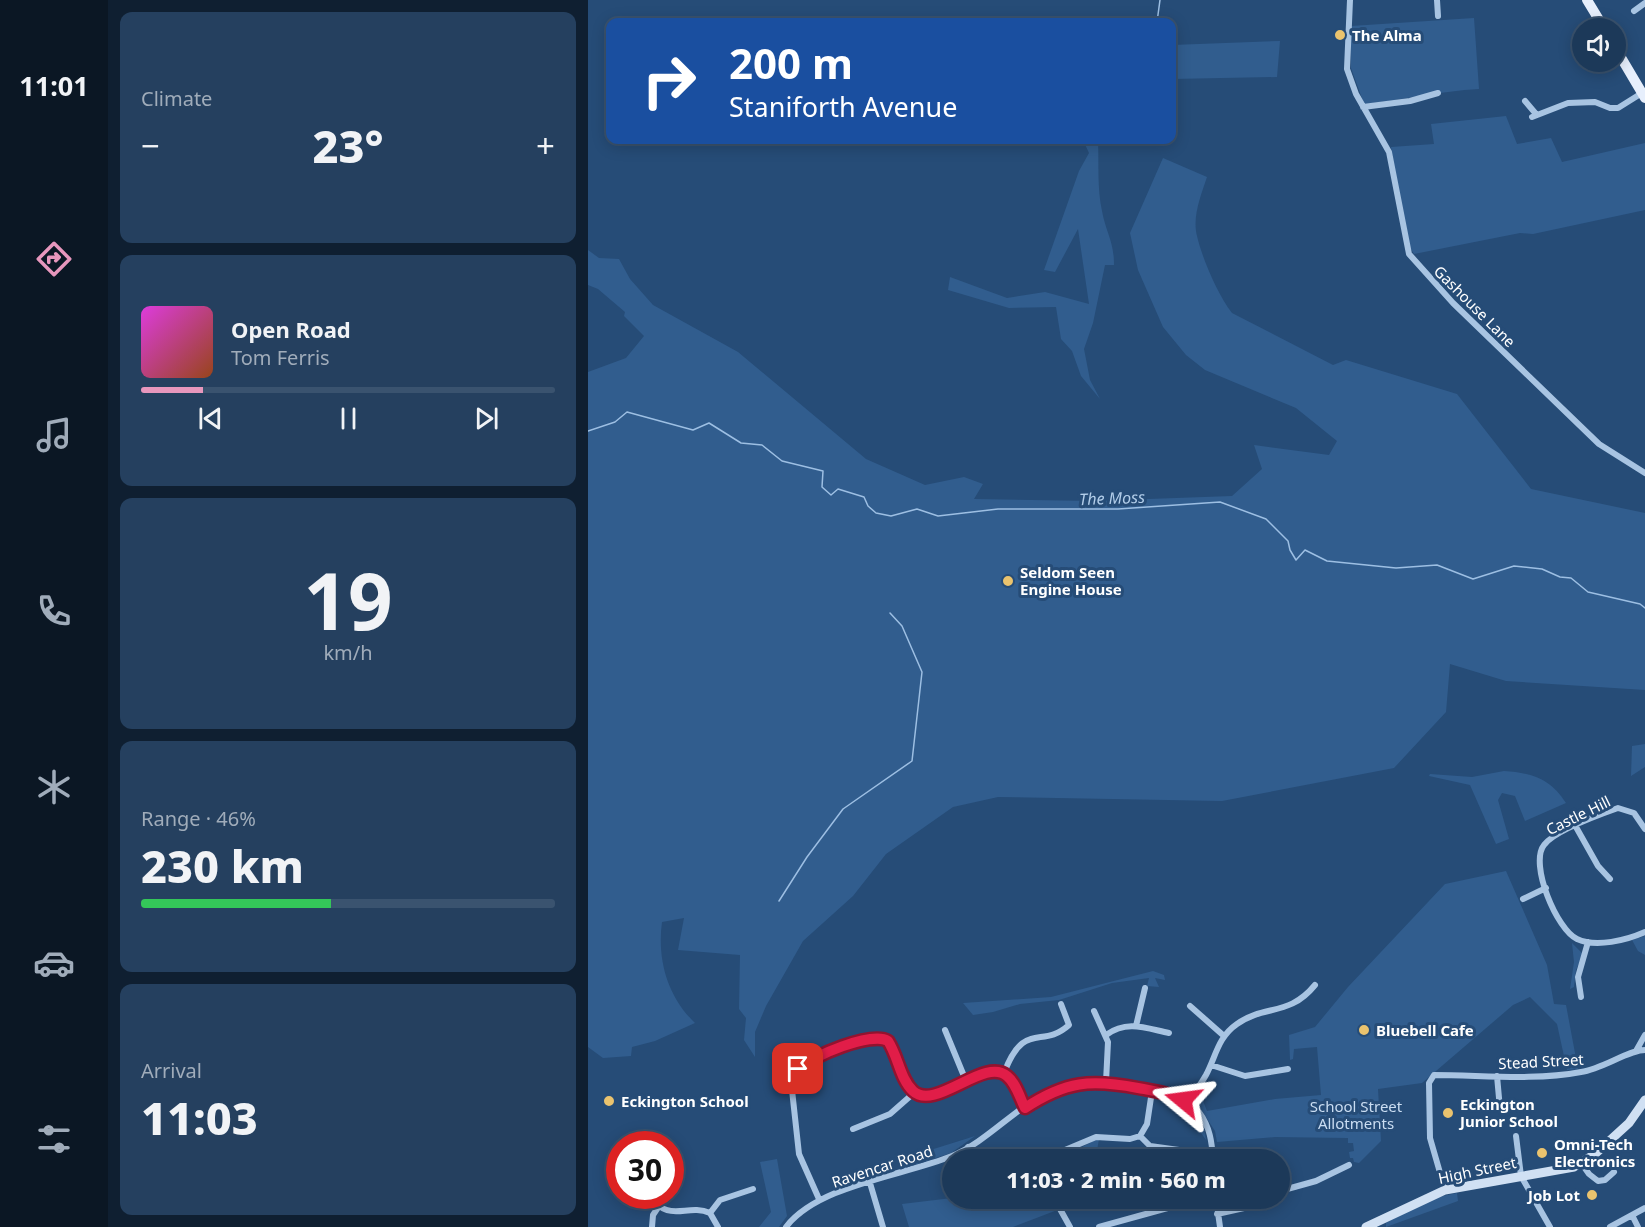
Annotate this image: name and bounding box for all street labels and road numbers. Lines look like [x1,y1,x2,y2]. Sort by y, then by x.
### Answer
street label: Gashouse Lane [1430,261,1520,351]
street label: Castle Hill [1542,791,1614,839]
street label: Stead Street [1498,1049,1585,1073]
street label: Ravencar Road [829,1140,935,1192]
street label: High Street [1436,1152,1518,1188]

